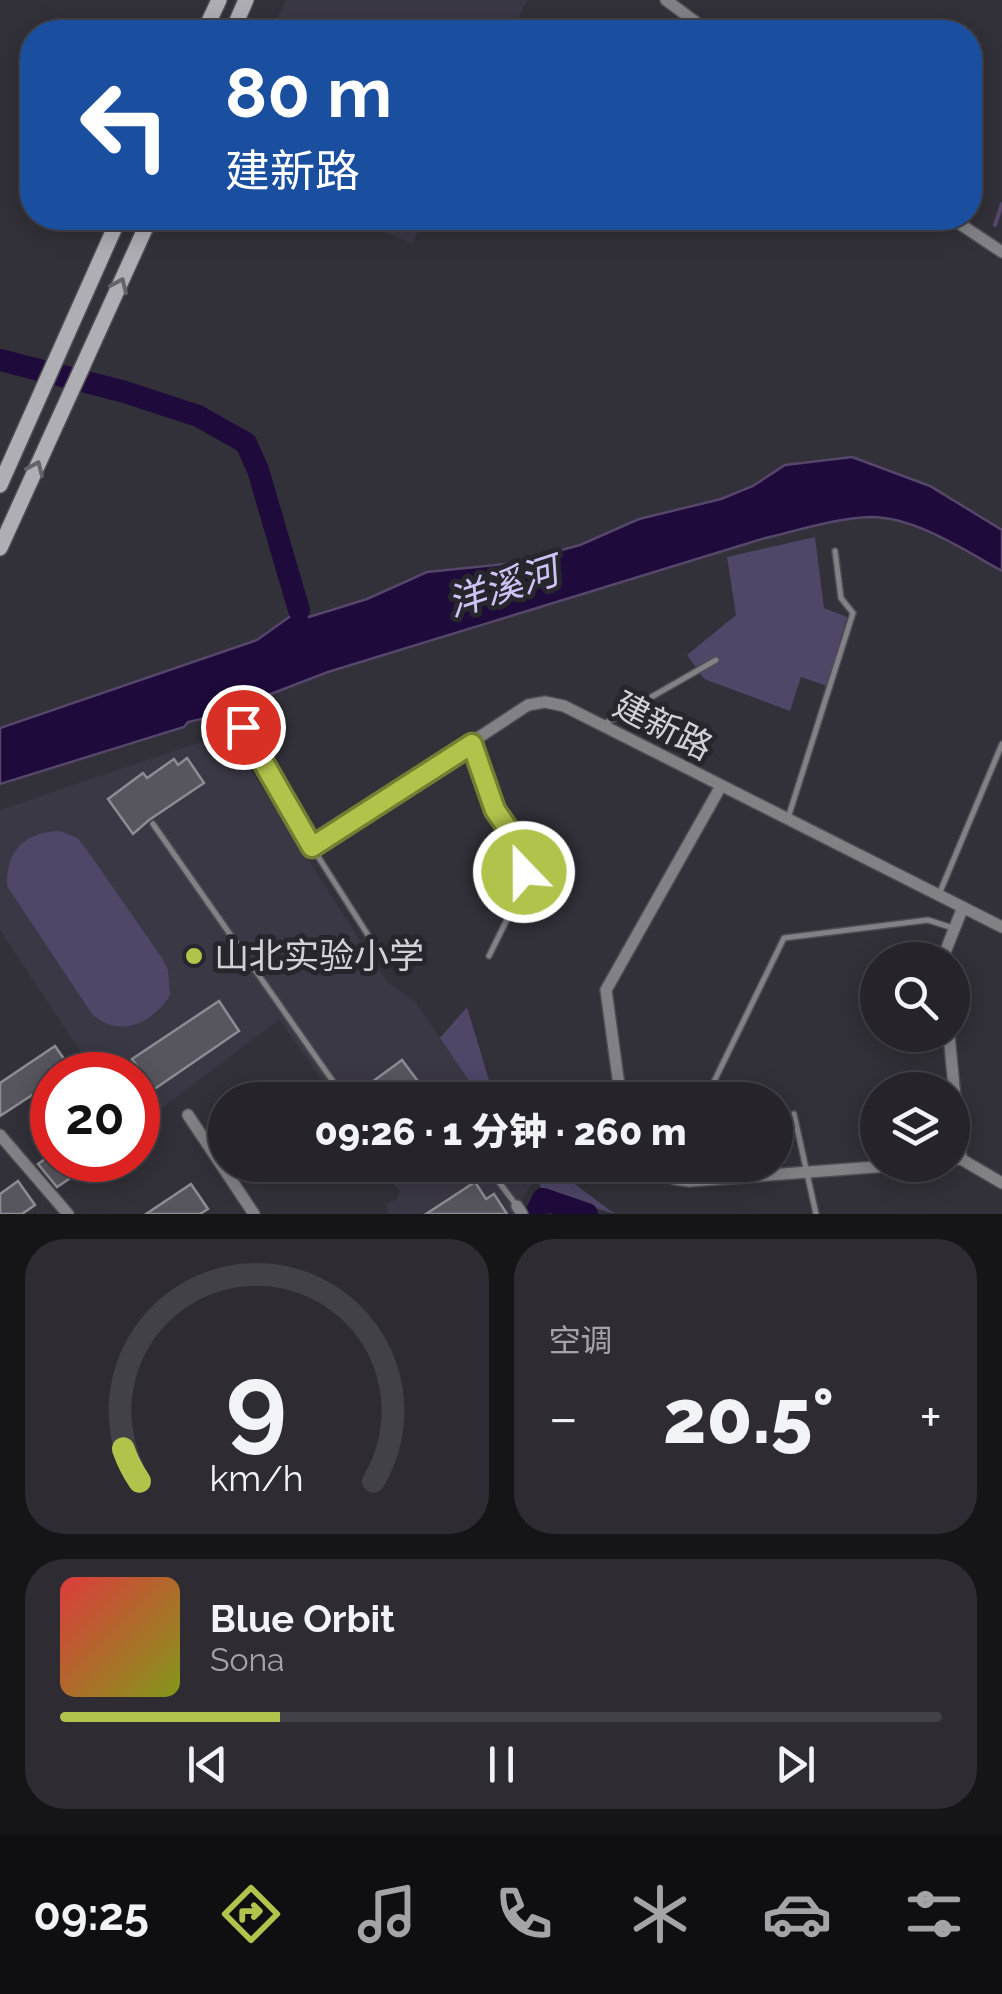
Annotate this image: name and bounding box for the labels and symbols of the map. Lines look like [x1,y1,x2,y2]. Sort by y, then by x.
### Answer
one-way arrow [108,277,128,295]
one-way arrow [24,460,44,478]
water label: 洋溪河 [442,545,571,626]
street label: 建新路 [607,683,719,768]
pin [201,685,286,770]
position arrow [472,820,576,924]
place label: 山北实验小学 [214,935,424,976]
marker: 山北实验小学 [183,945,205,967]
speed limit sign: 20 [30,1052,160,1182]

